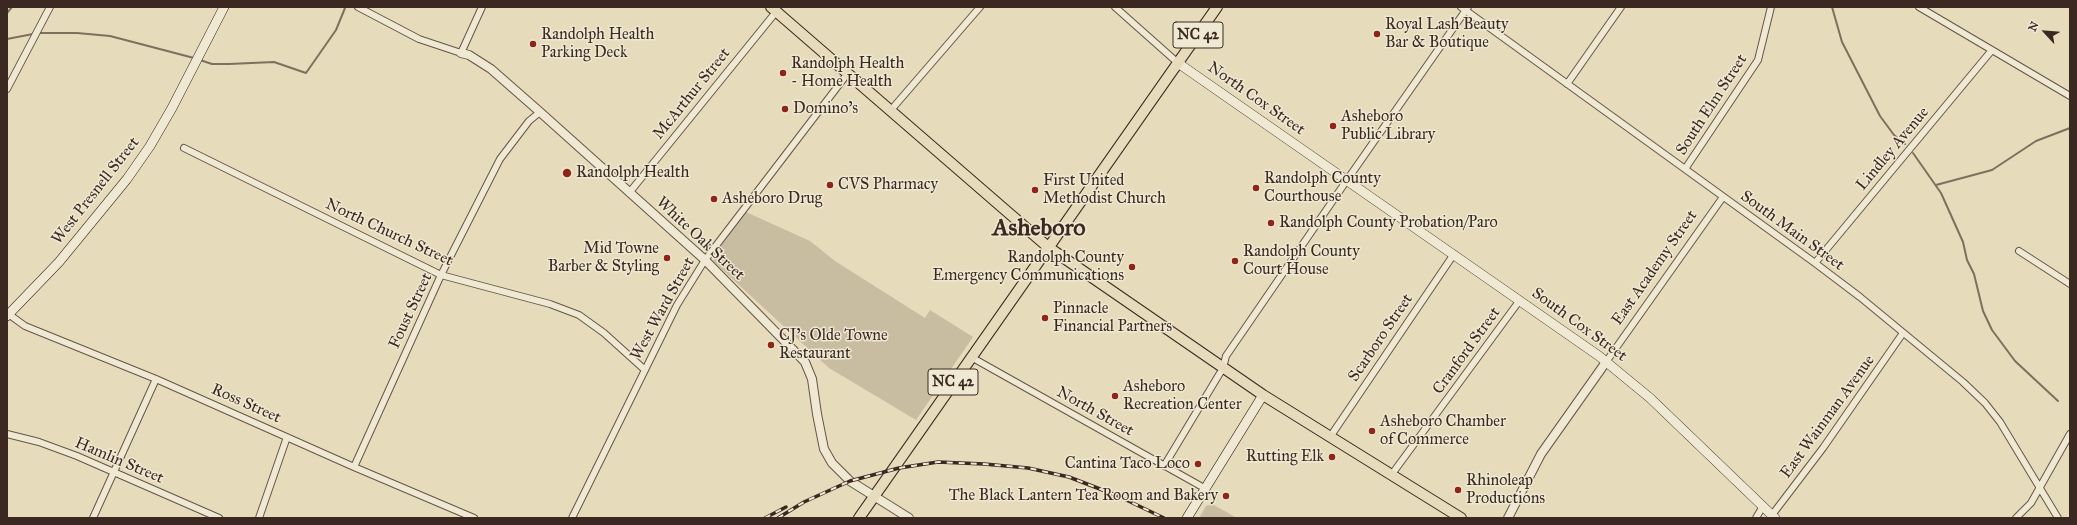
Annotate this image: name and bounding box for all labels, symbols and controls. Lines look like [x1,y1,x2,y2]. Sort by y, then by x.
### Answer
north arrow [2025,12,2065,52]
place label: Royal Lash Beauty Bar & Boutique [1385,15,1509,53]
text: N [2026,19,2042,34]
road number: NC 42 [1173,22,1223,48]
place label: Randolph Health Parking Deck [541,25,654,63]
marker: Royal Lash Beauty Bar & Boutique [1372,29,1382,39]
marker: Randolph Health Parking Deck [528,39,538,49]
street label: McArthur Street [649,44,735,144]
street label: South Elm Street [1672,51,1752,159]
place label: Randolph Health - Home Health [791,54,904,92]
street label: North Cox Street [1204,58,1308,140]
marker: Randolph Health - Home Health [778,68,788,78]
place label: Domino's [793,99,858,119]
street label: Lindley Avenue [1853,103,1933,195]
marker: Domino's [780,104,790,114]
place label: Asheboro Public Library [1341,107,1435,145]
marker: Asheboro Public Library [1328,121,1338,131]
street label: West Presnell Street [48,134,144,248]
place label: Randolph Health [576,163,689,183]
marker: Randolph Health [561,167,573,179]
place label: Randolph County Courthouse [1264,169,1381,207]
place label: First United Methodist Church [1043,171,1166,209]
place label: CVS Pharmacy [838,175,938,195]
marker: CVS Pharmacy [825,180,835,190]
marker: Randolph County Courthouse [1251,183,1261,193]
marker: First United Methodist Church [1030,185,1040,195]
street label: South Main Street [1736,187,1848,275]
place label: Asheboro Drug [722,189,822,209]
street label: White Oak Street [652,193,748,285]
marker: Asheboro Drug [709,194,719,204]
street label: North Church Street [322,195,456,271]
street label: East Academy Street [1608,207,1702,329]
place label: Randolph County Probation/Paro [1279,213,1498,233]
district label: Asheboro [992,215,1086,243]
marker: Randolph County Probation/Paro [1266,218,1276,228]
place label: Mid Towne Barber & Styling [548,239,659,277]
place label: Randolph County Court House [1243,242,1360,280]
place label: Randolph County Emergency Communications [932,248,1124,286]
marker: Mid Towne Barber & Styling [662,253,672,263]
street label: West Ward Street [627,254,699,364]
marker: Randolph County Court House [1230,256,1240,266]
marker: Randolph County Emergency Communications [1127,262,1137,272]
street label: Foust Street [385,270,437,352]
street label: South Cox Street [1528,284,1630,366]
street label: Scarboro Street [1345,290,1417,386]
place label: Pinnacle Financial Partners [1053,299,1172,337]
street label: Cranford Street [1429,304,1505,398]
marker: Pinnacle Financial Partners [1040,313,1050,323]
place label: CJ's Olde Towne Restaurant [779,326,888,364]
marker: CJ's Olde Towne Restaurant [766,340,776,350]
street label: East Wainman Avenue [1777,352,1879,482]
road number: NC 42 [928,369,978,395]
place label: Asheboro Recreation Center [1123,377,1242,415]
street label: Ross Street [208,380,284,428]
street label: North Street [1053,383,1137,441]
marker: Asheboro Recreation Center [1110,391,1120,401]
place label: Asheboro Chamber of Commerce [1380,412,1506,450]
marker: Asheboro Chamber of Commerce [1367,426,1377,436]
street label: Hamlin Street [72,434,166,488]
place label: Rutting Elk [1246,447,1324,467]
marker: Rutting Elk [1327,452,1337,462]
place label: Cantina Taco Loco [1065,454,1190,474]
marker: Cantina Taco Loco [1193,459,1203,469]
place label: Rhinoleap Productions [1466,471,1545,509]
marker: Rhinoleap Productions [1453,485,1463,495]
place label: The Black Lantern Tea Room and Bakery [949,486,1218,506]
marker: The Black Lantern Tea Room and Bakery [1221,491,1231,501]

